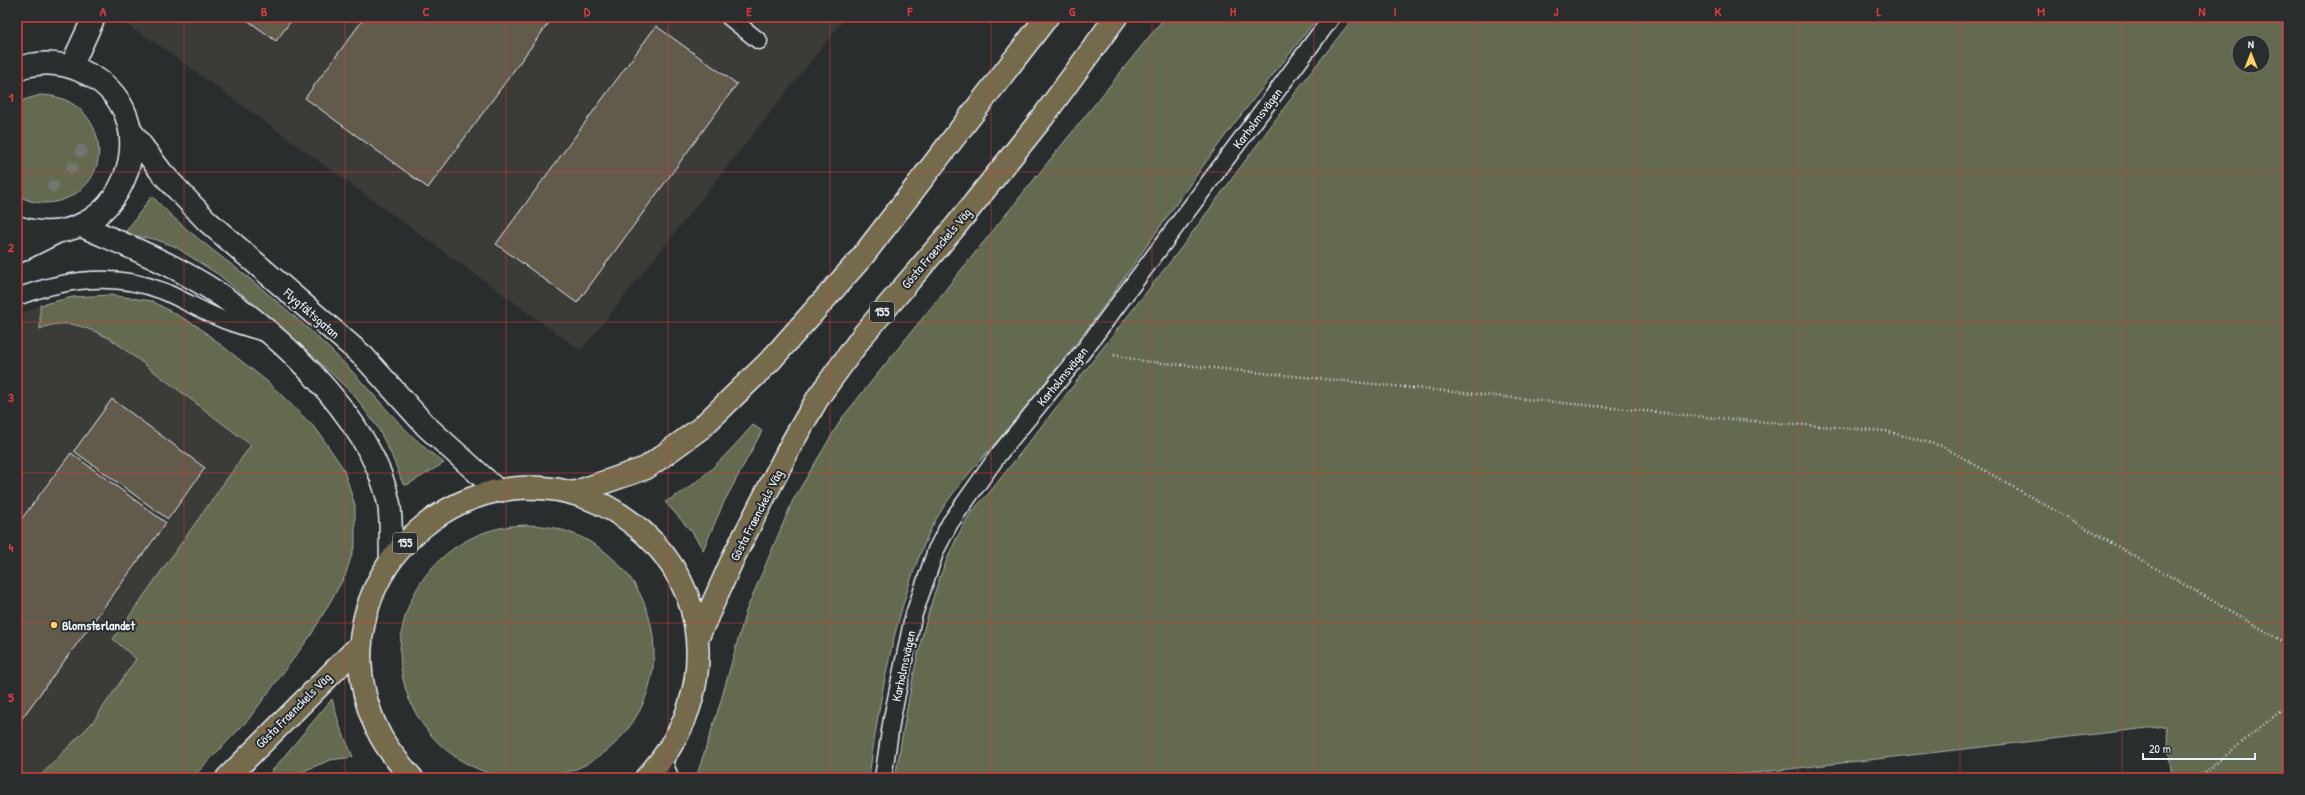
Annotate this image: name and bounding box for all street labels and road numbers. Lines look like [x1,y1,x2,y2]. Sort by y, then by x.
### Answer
street label: Karholmsvägen [1228,84,1286,152]
street label: Gösta Fraenckels Väg [897,204,975,292]
street label: Flygfältsgatan [279,283,344,342]
road number: 155 [870,302,894,322]
street label: Karholmsvägen [1032,342,1092,410]
street label: Gösta Fraenckels Väg [725,466,787,564]
road number: 155 [393,533,417,553]
street label: Karholmsvägen [887,629,919,703]
street label: Gösta Fraenckels Väg [251,668,335,752]

